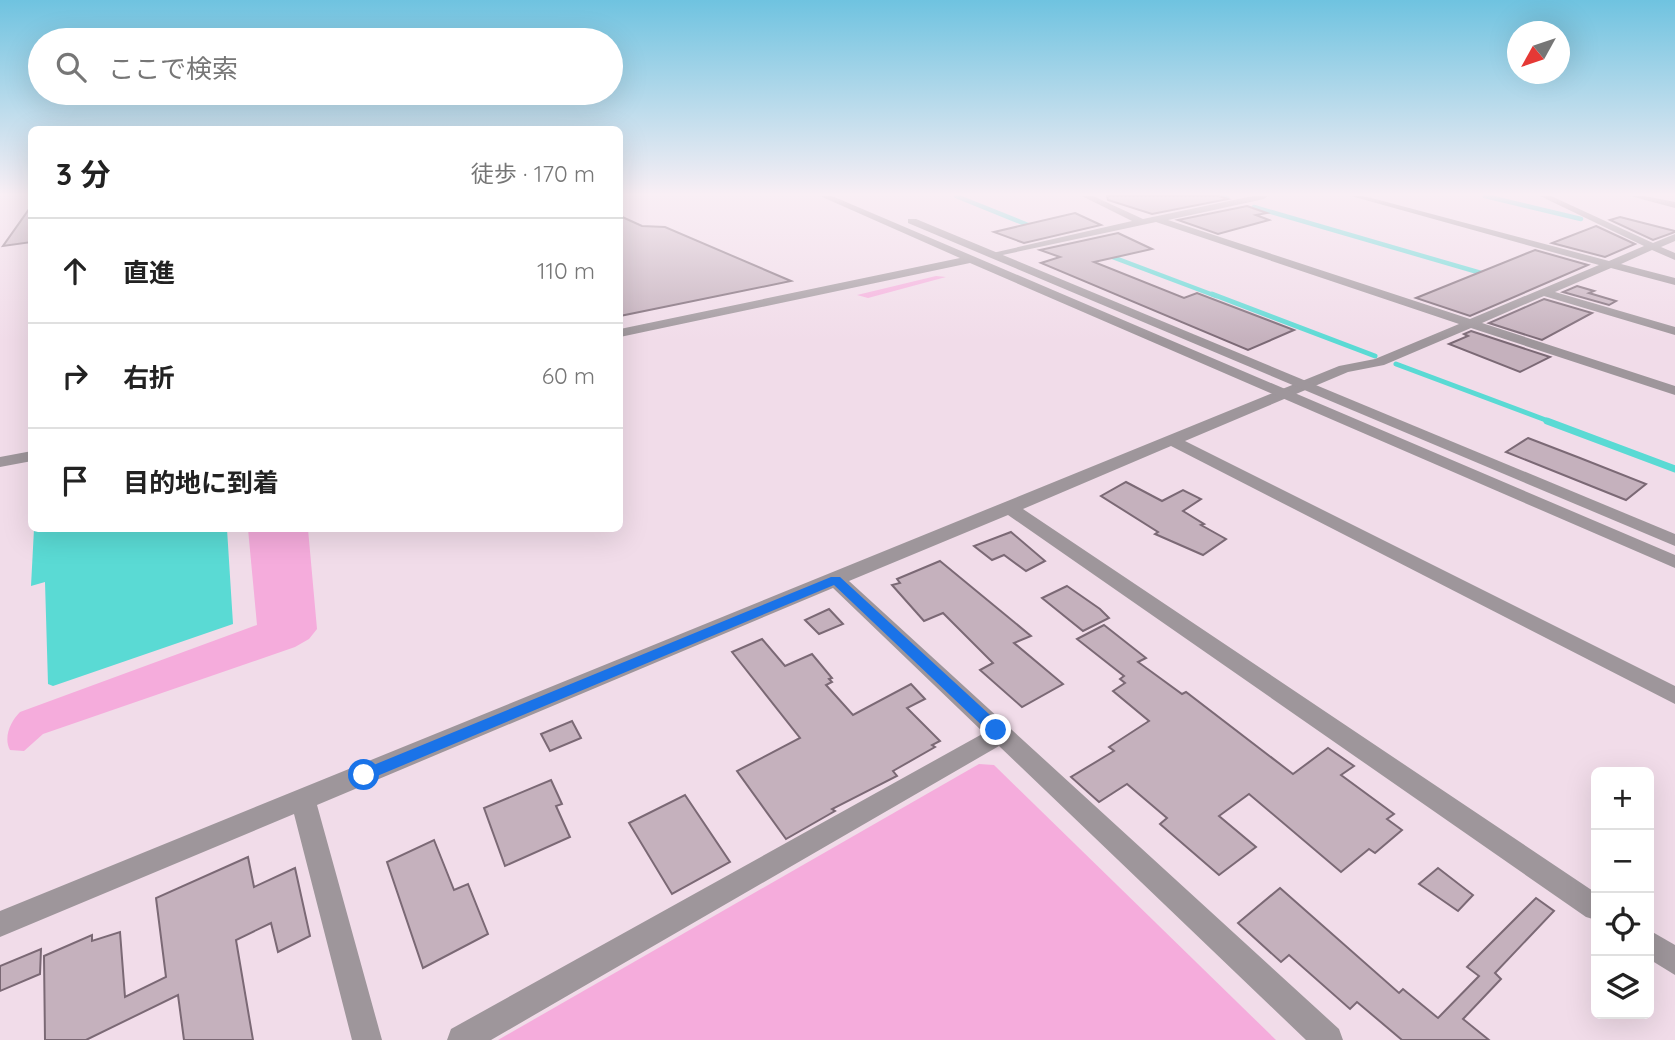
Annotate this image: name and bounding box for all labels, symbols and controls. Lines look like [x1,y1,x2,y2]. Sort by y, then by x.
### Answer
north arrow [1507,21,1570,84]
search box [28,28,623,105]
icon: search [52,48,90,86]
text: ここで検索 [108,52,238,85]
text: 3 分 [56,155,111,193]
text: 徒歩 · 170 m [471,159,595,188]
icon: ahead [56,252,94,290]
text: 直進 [123,256,175,289]
text: 110 m [537,256,595,285]
icon: right [56,357,94,395]
text: 右折 [123,361,175,394]
text: 60 m [542,361,595,390]
icon: arrive [56,462,94,500]
text: 目的地に到着 [123,466,279,499]
route end [980,714,1011,745]
route start [348,759,379,790]
map controls [1591,767,1654,1019]
button: + [1591,767,1654,830]
button: − [1591,830,1654,893]
button: locate [1591,893,1654,956]
button: layers [1591,956,1654,1019]

